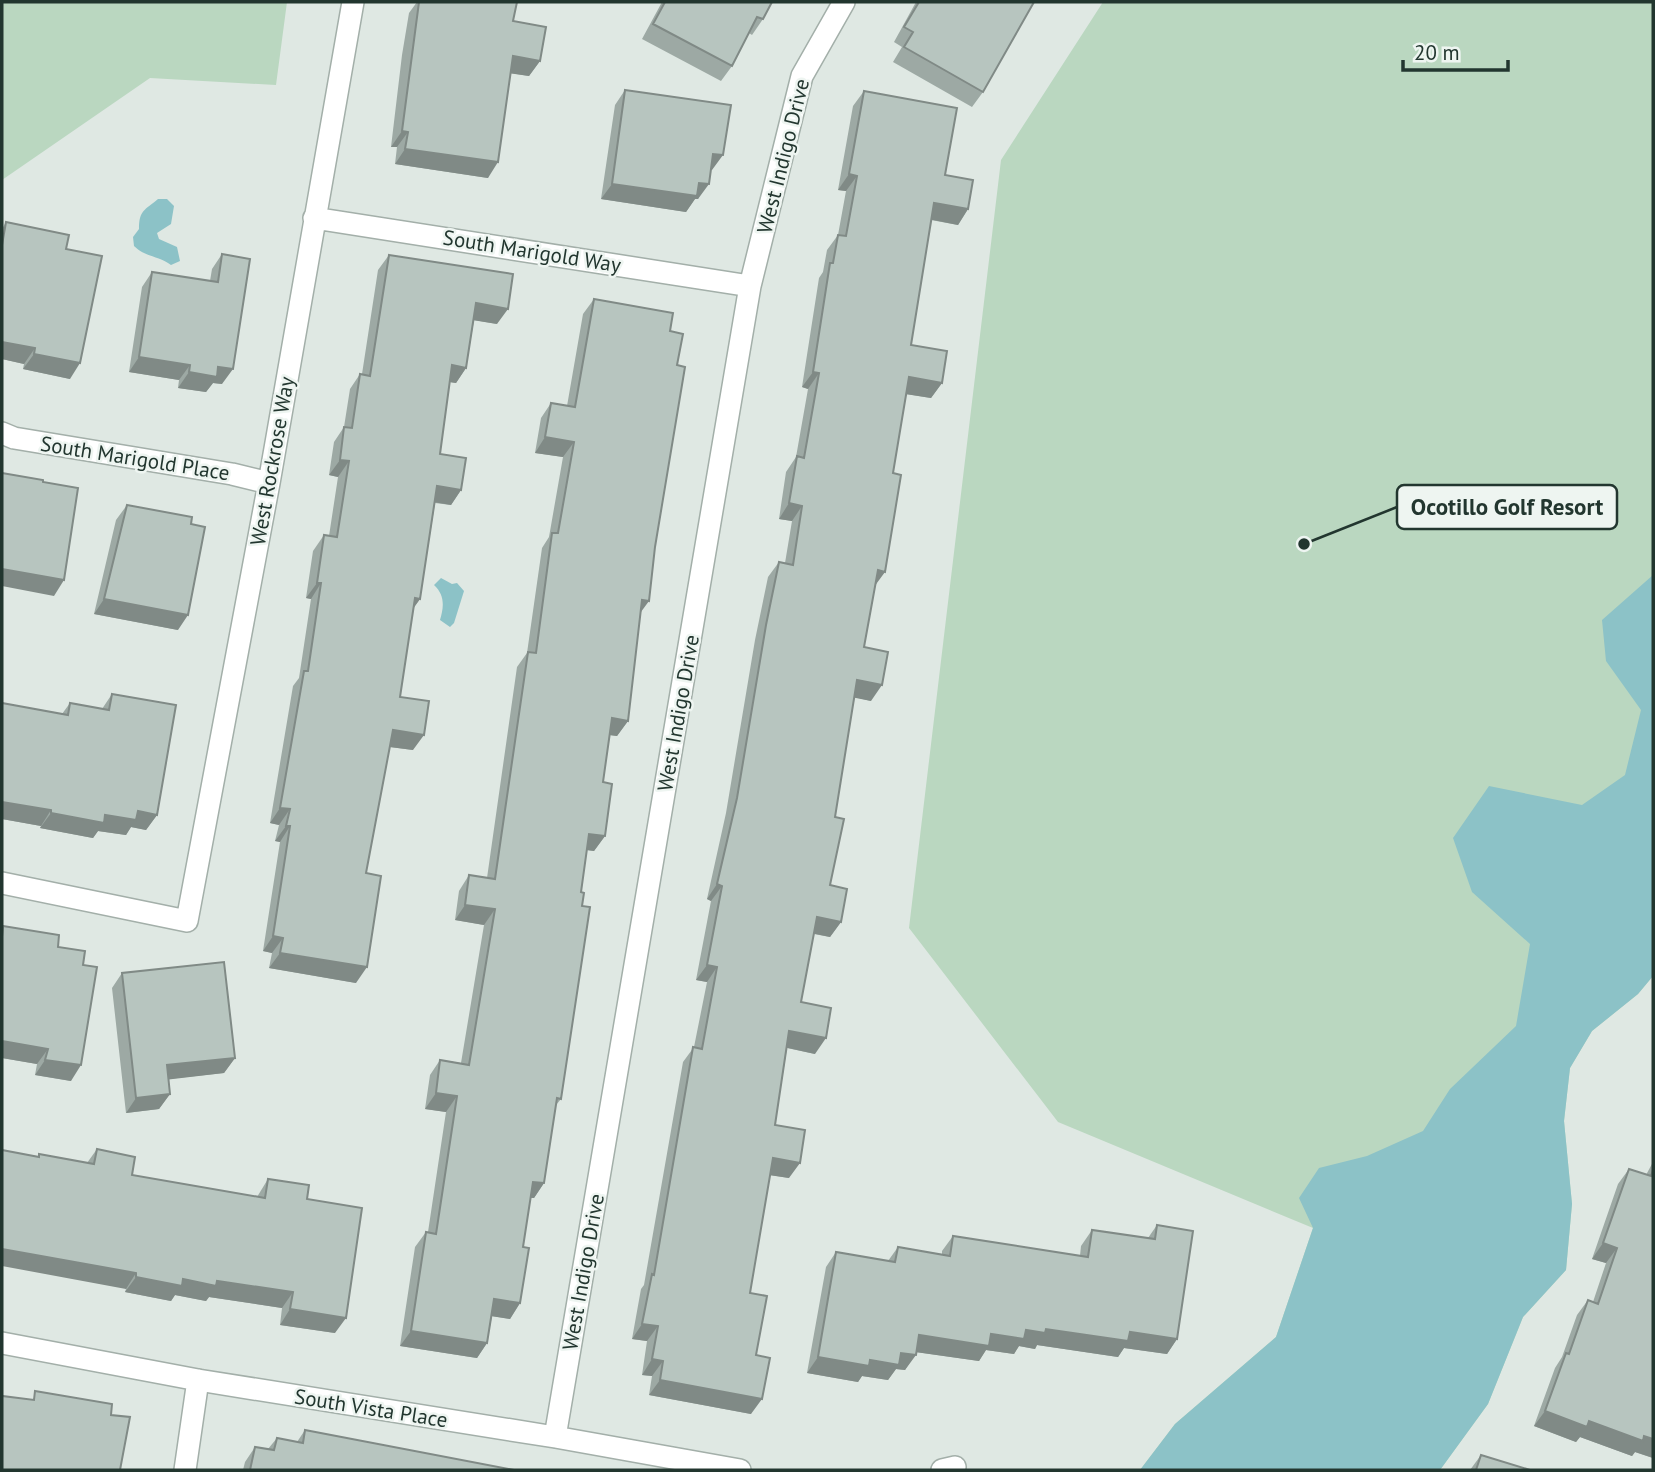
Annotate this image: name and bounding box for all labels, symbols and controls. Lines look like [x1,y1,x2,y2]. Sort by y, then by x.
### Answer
scale bar [1403,28,1508,72]
text: 20 m [1414,39,1460,66]
street label: West Indigo Drive [751,76,815,236]
street label: South Marigold Way [441,224,623,278]
street label: West Rockrose Way [244,374,300,547]
street label: South Marigold Place [38,430,232,486]
callout: Ocotillo Golf Resort [1397,485,1617,529]
text: Ocotillo Golf Resort [1411,492,1603,521]
street label: West Indigo Drive [651,633,705,793]
street label: West Indigo Drive [556,1192,610,1352]
street label: South Vista Place [292,1383,450,1433]

